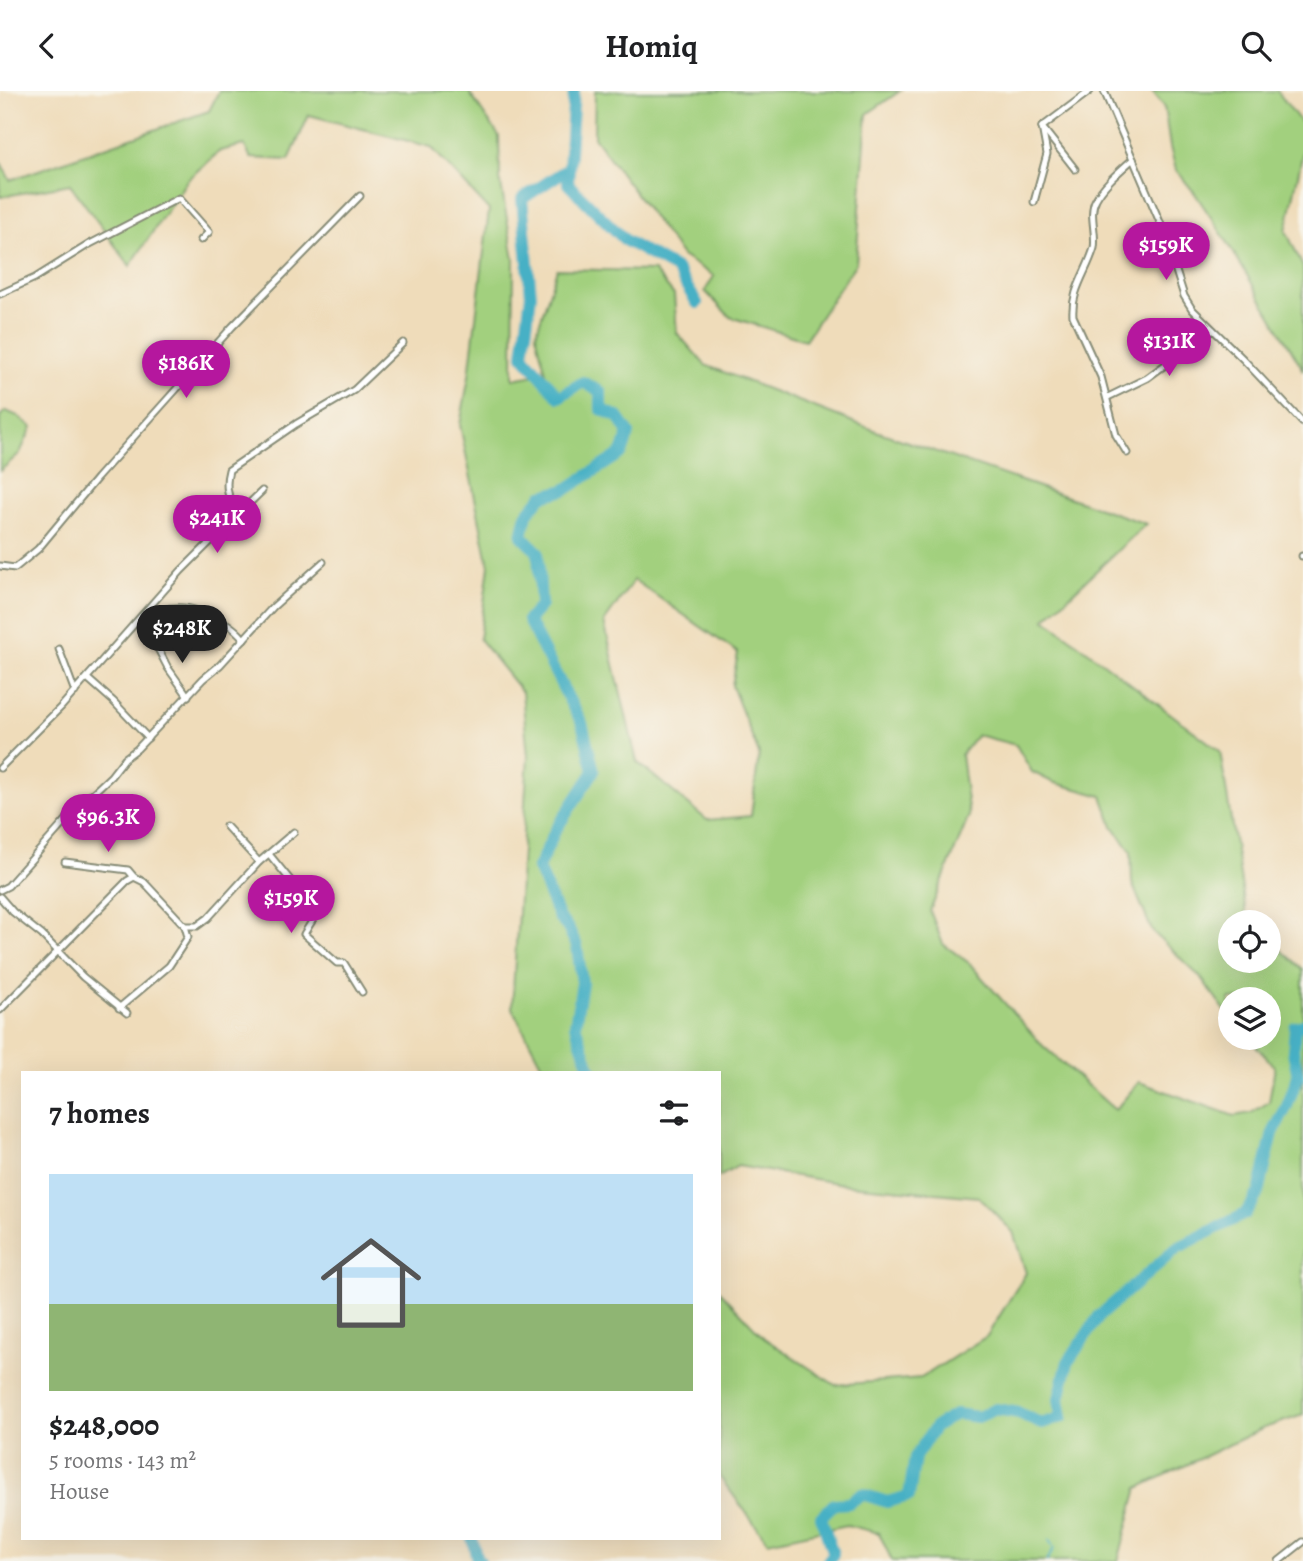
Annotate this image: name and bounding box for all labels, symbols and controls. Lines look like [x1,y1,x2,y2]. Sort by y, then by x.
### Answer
text: Homiq [605,24,698,68]
icon: back [28,27,66,65]
icon: search [1237,27,1275,65]
pin: $159K [1117,223,1215,282]
text: $159K [1139,229,1193,260]
pin: $131K [1120,319,1218,378]
text: $131K [1143,325,1195,356]
pin: $186K [137,341,235,400]
text: $186K [158,347,214,378]
pin: $241K [168,496,266,555]
text: $241K [189,502,245,533]
pin: $248K [133,605,231,665]
text: $248K [153,612,211,643]
pin: $96.3K [51,795,165,854]
text: $96.3K [76,801,140,832]
pin: $159K [242,875,340,935]
text: $159K [264,882,318,913]
map controls [1218,910,1281,1050]
button: locate [1218,910,1281,973]
button: layers [1218,987,1281,1050]
text: 7 homes [49,1093,150,1133]
icon: filters [655,1094,693,1132]
icon: home [308,1220,434,1346]
text: $248,000 [49,1405,159,1445]
text: 5 rooms · 143 m² [49,1445,196,1476]
text: House [49,1476,109,1507]

